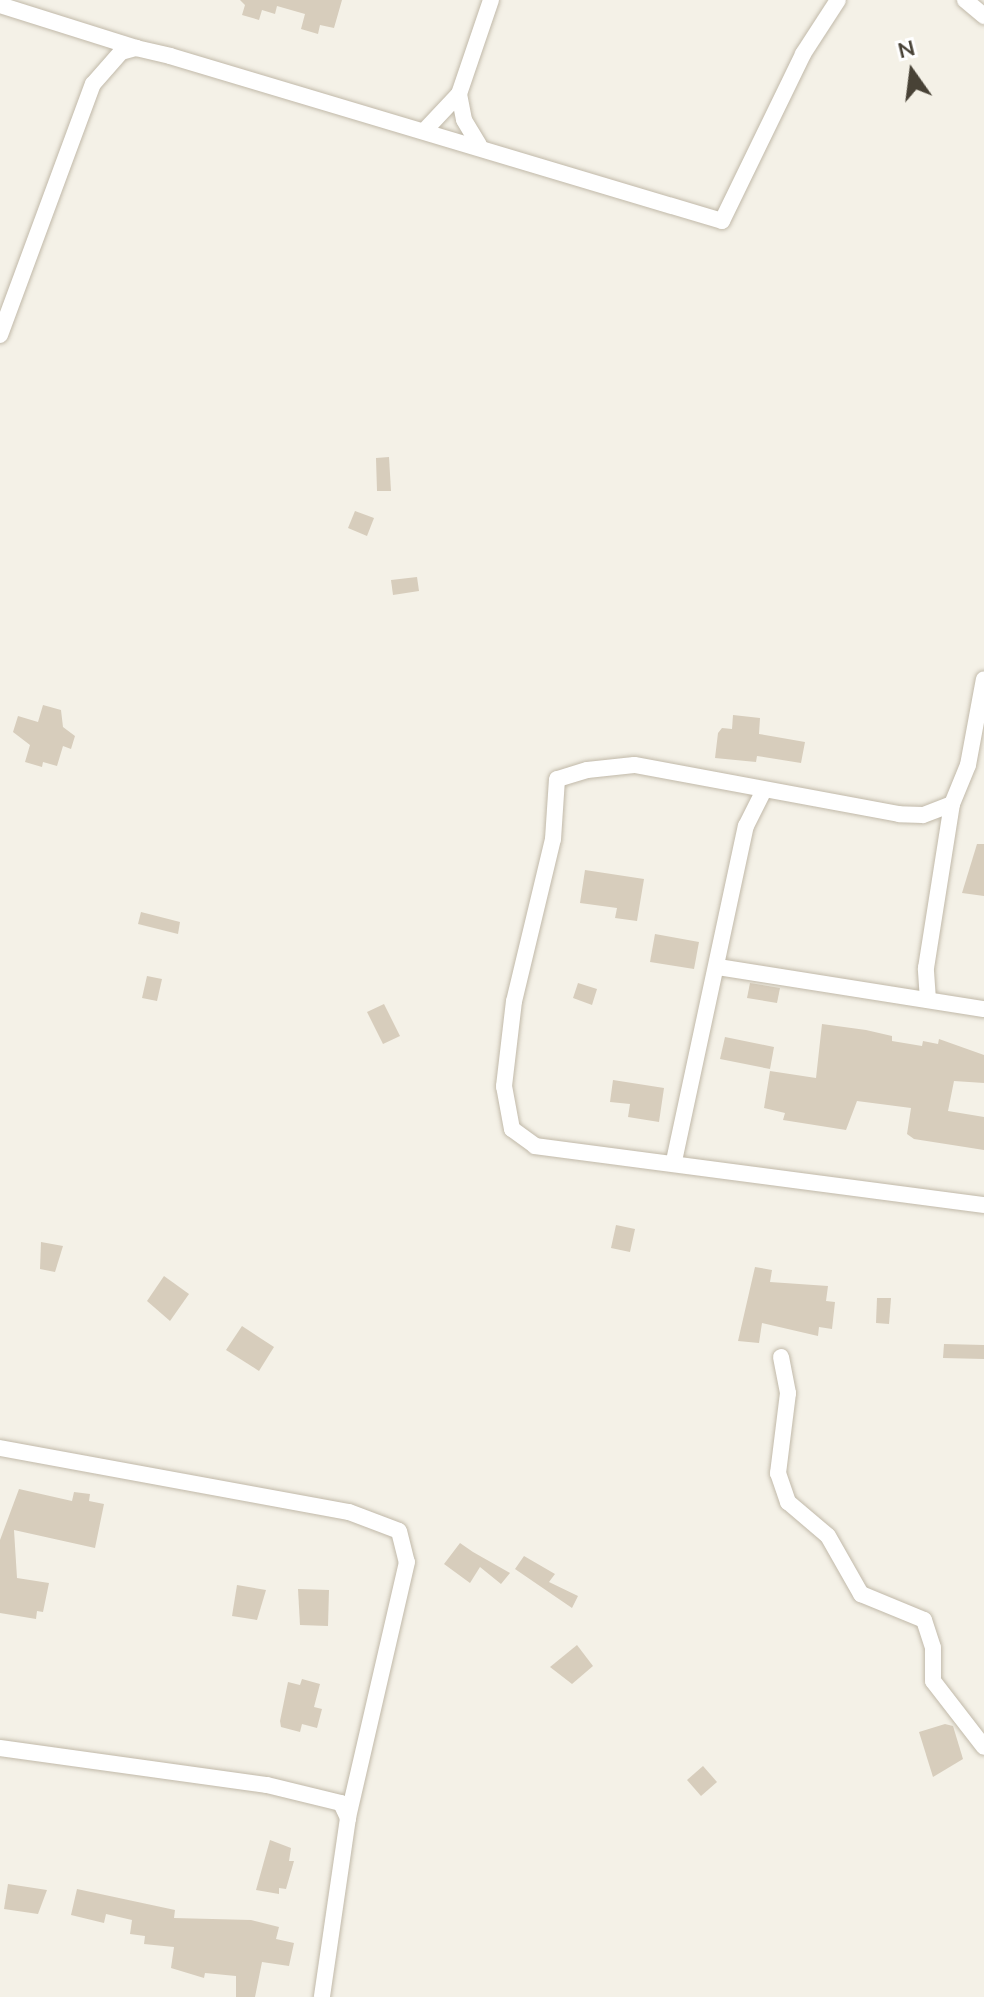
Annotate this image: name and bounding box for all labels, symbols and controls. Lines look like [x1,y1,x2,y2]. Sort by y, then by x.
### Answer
north arrow [872,32,952,112]
text: N [895,33,918,64]

